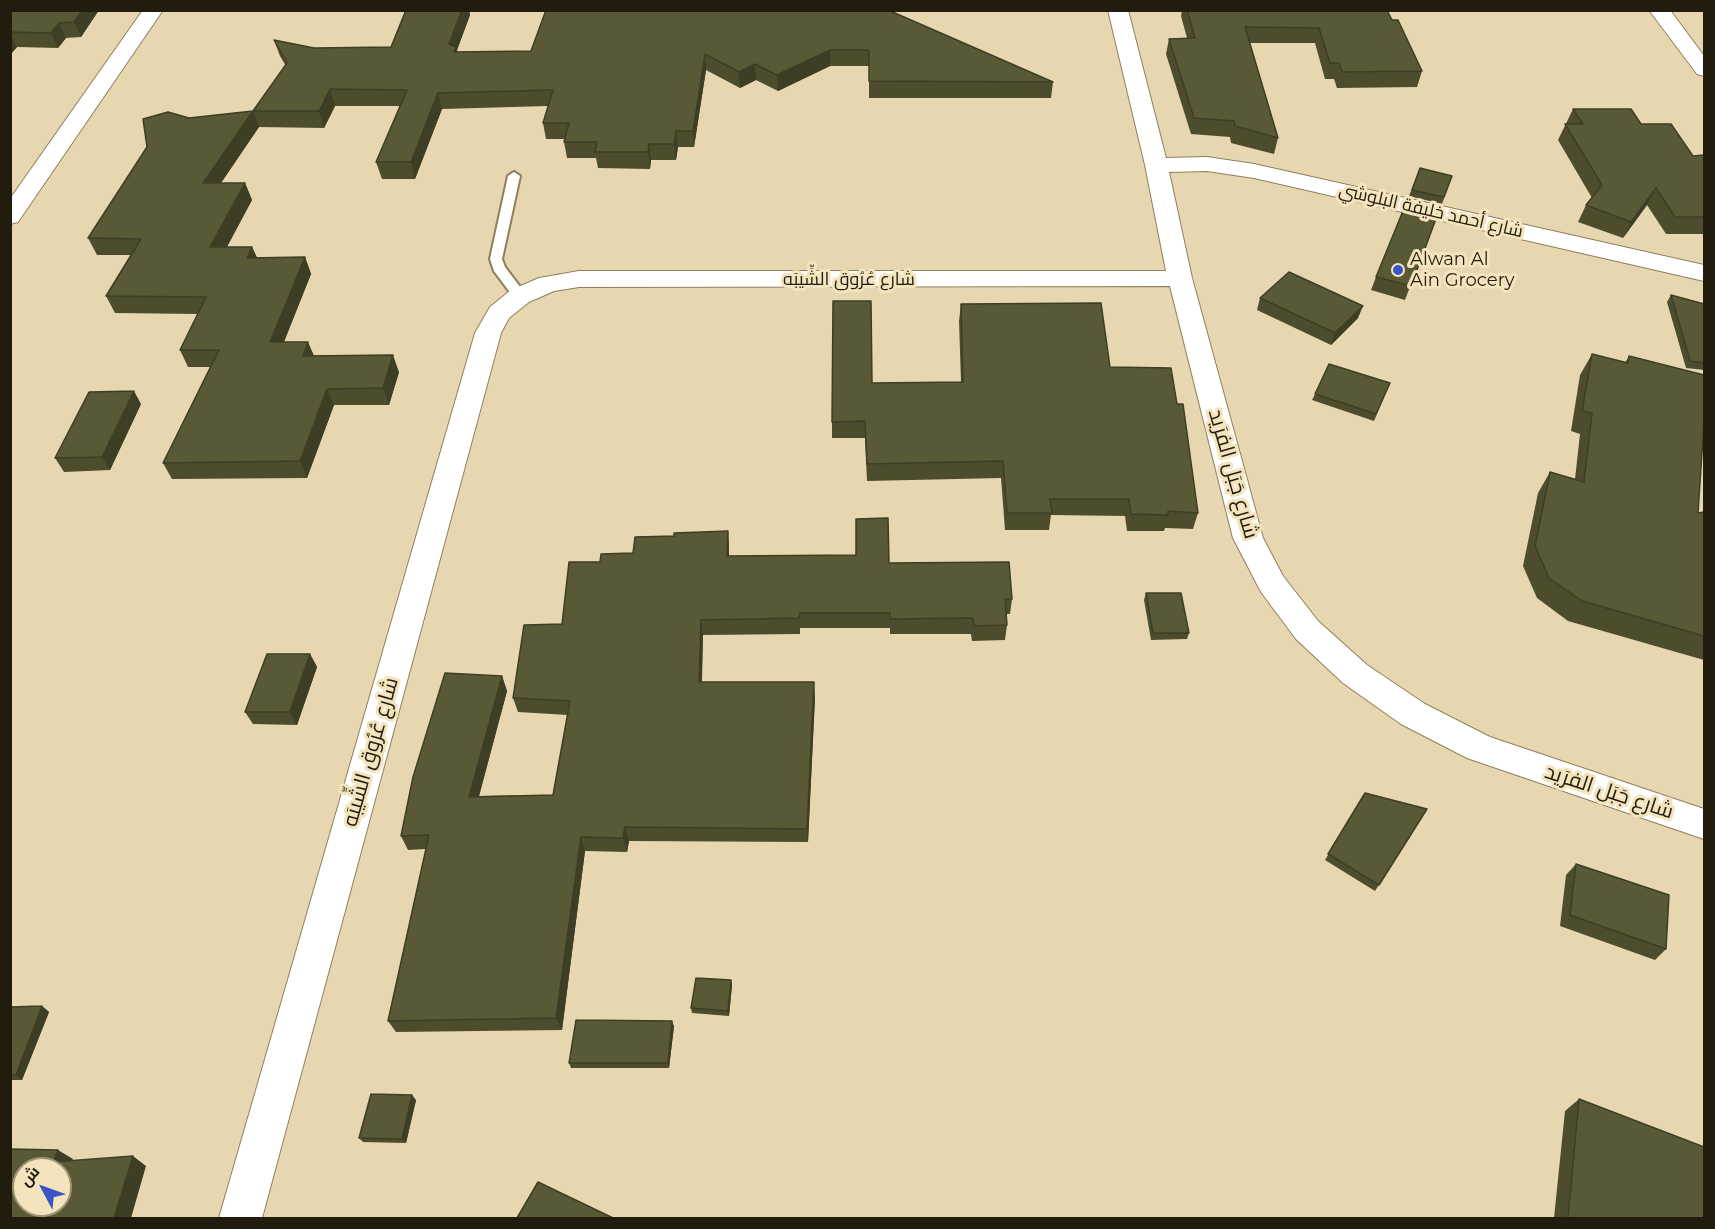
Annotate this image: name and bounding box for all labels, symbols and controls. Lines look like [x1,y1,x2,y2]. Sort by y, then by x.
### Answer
street label: شارع أحمد خليفة البلوشي [1337,179,1525,243]
place label: Alwan Al Ain Grocery [1410,249,1515,292]
marker: Alwan Al Ain Grocery [1391,263,1405,277]
street label: شارع عُرُوق الشِّيبَه [783,269,915,291]
street label: شارع جَبَل الفرَيد [1202,406,1264,542]
street label: شارع عُرُوق الشِّيبَه [338,675,404,829]
street label: شارع جَبَل الفرَيد [1541,759,1677,825]
north arrow [12,1157,72,1217]
text: ش [16,1162,43,1190]

